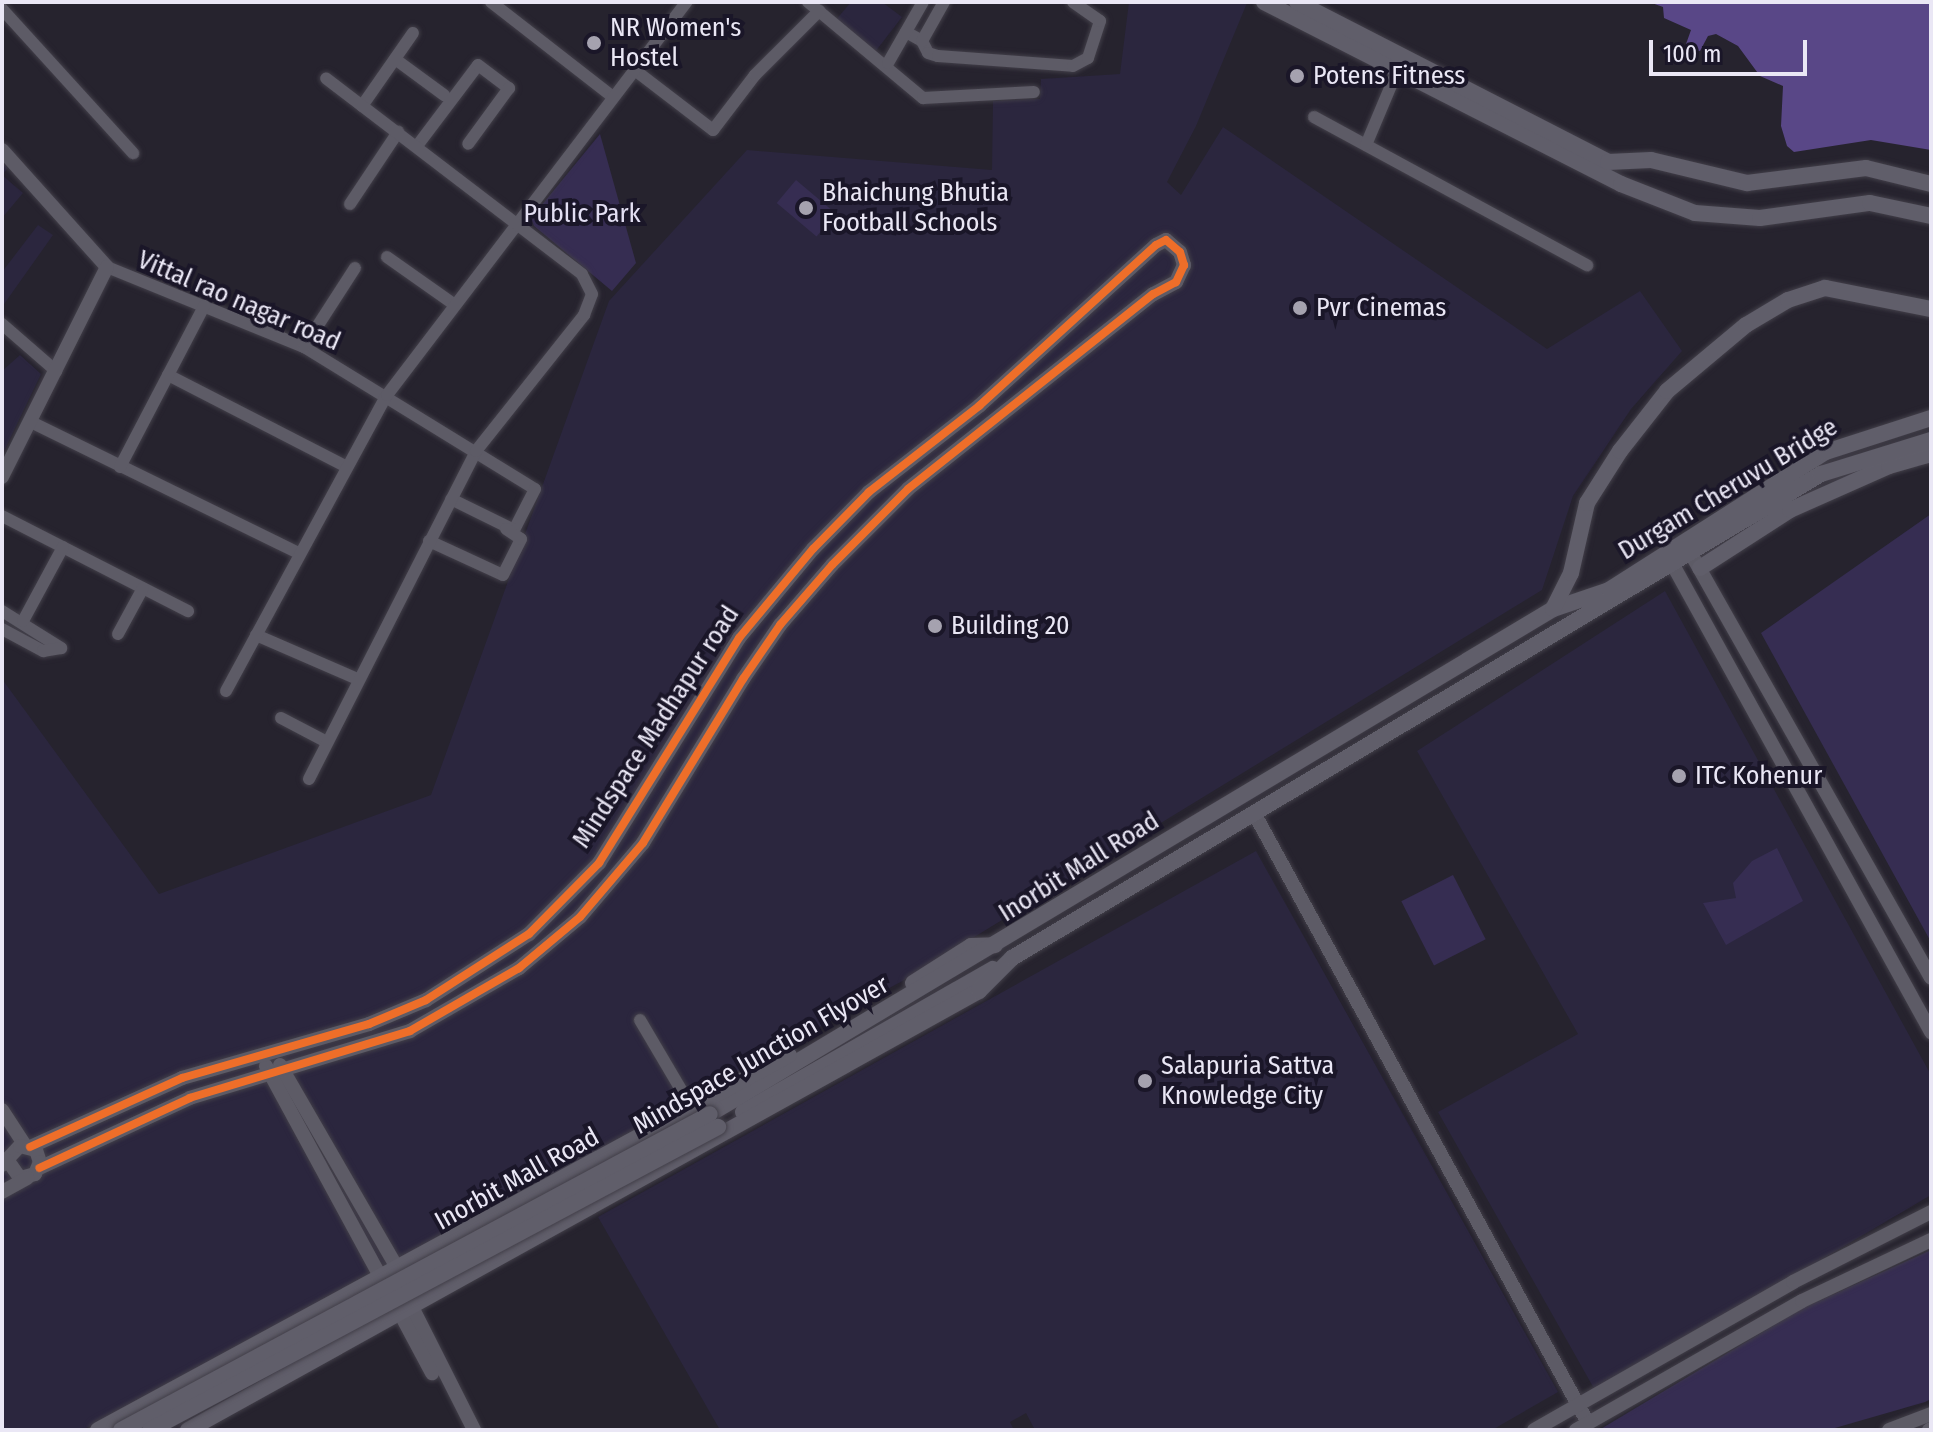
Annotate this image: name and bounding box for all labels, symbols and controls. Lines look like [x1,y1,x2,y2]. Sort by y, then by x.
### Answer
place label: NR Women's Hostel [610,12,741,74]
scale bar [1653,24,1811,74]
marker: NR Women's Hostel [585,34,603,52]
text: 100 m [1663,40,1721,68]
place label: Potens Fitness [1313,60,1465,92]
marker: Potens Fitness [1288,67,1306,85]
place label: Bhaichung Bhutia Football Schools [822,177,1009,238]
park label: Public Park [523,198,641,230]
marker: Bhaichung Bhutia Football Schools [797,199,815,217]
street label: Vittal rao nagar road [133,244,345,358]
place label: Pvr Cinemas [1316,292,1446,324]
marker: Pvr Cinemas [1291,299,1309,317]
street label: Durgam Cheruvu Bridge [1613,411,1843,567]
street label: Mindspace Madhapur road [566,600,746,854]
place label: Building 20 [951,610,1070,642]
marker: Building 20 [926,617,944,635]
place label: ITC Kohenur [1695,760,1822,792]
marker: ITC Kohenur [1670,767,1688,785]
street label: Inorbit Mall Road [993,805,1165,929]
street label: Mindspace Junction Flyover [628,969,894,1141]
place label: Salapuria Sattva Knowledge City [1161,1050,1334,1112]
marker: Salapuria Sattva Knowledge City [1136,1072,1154,1090]
street label: Inorbit Mall Road [429,1121,605,1237]

